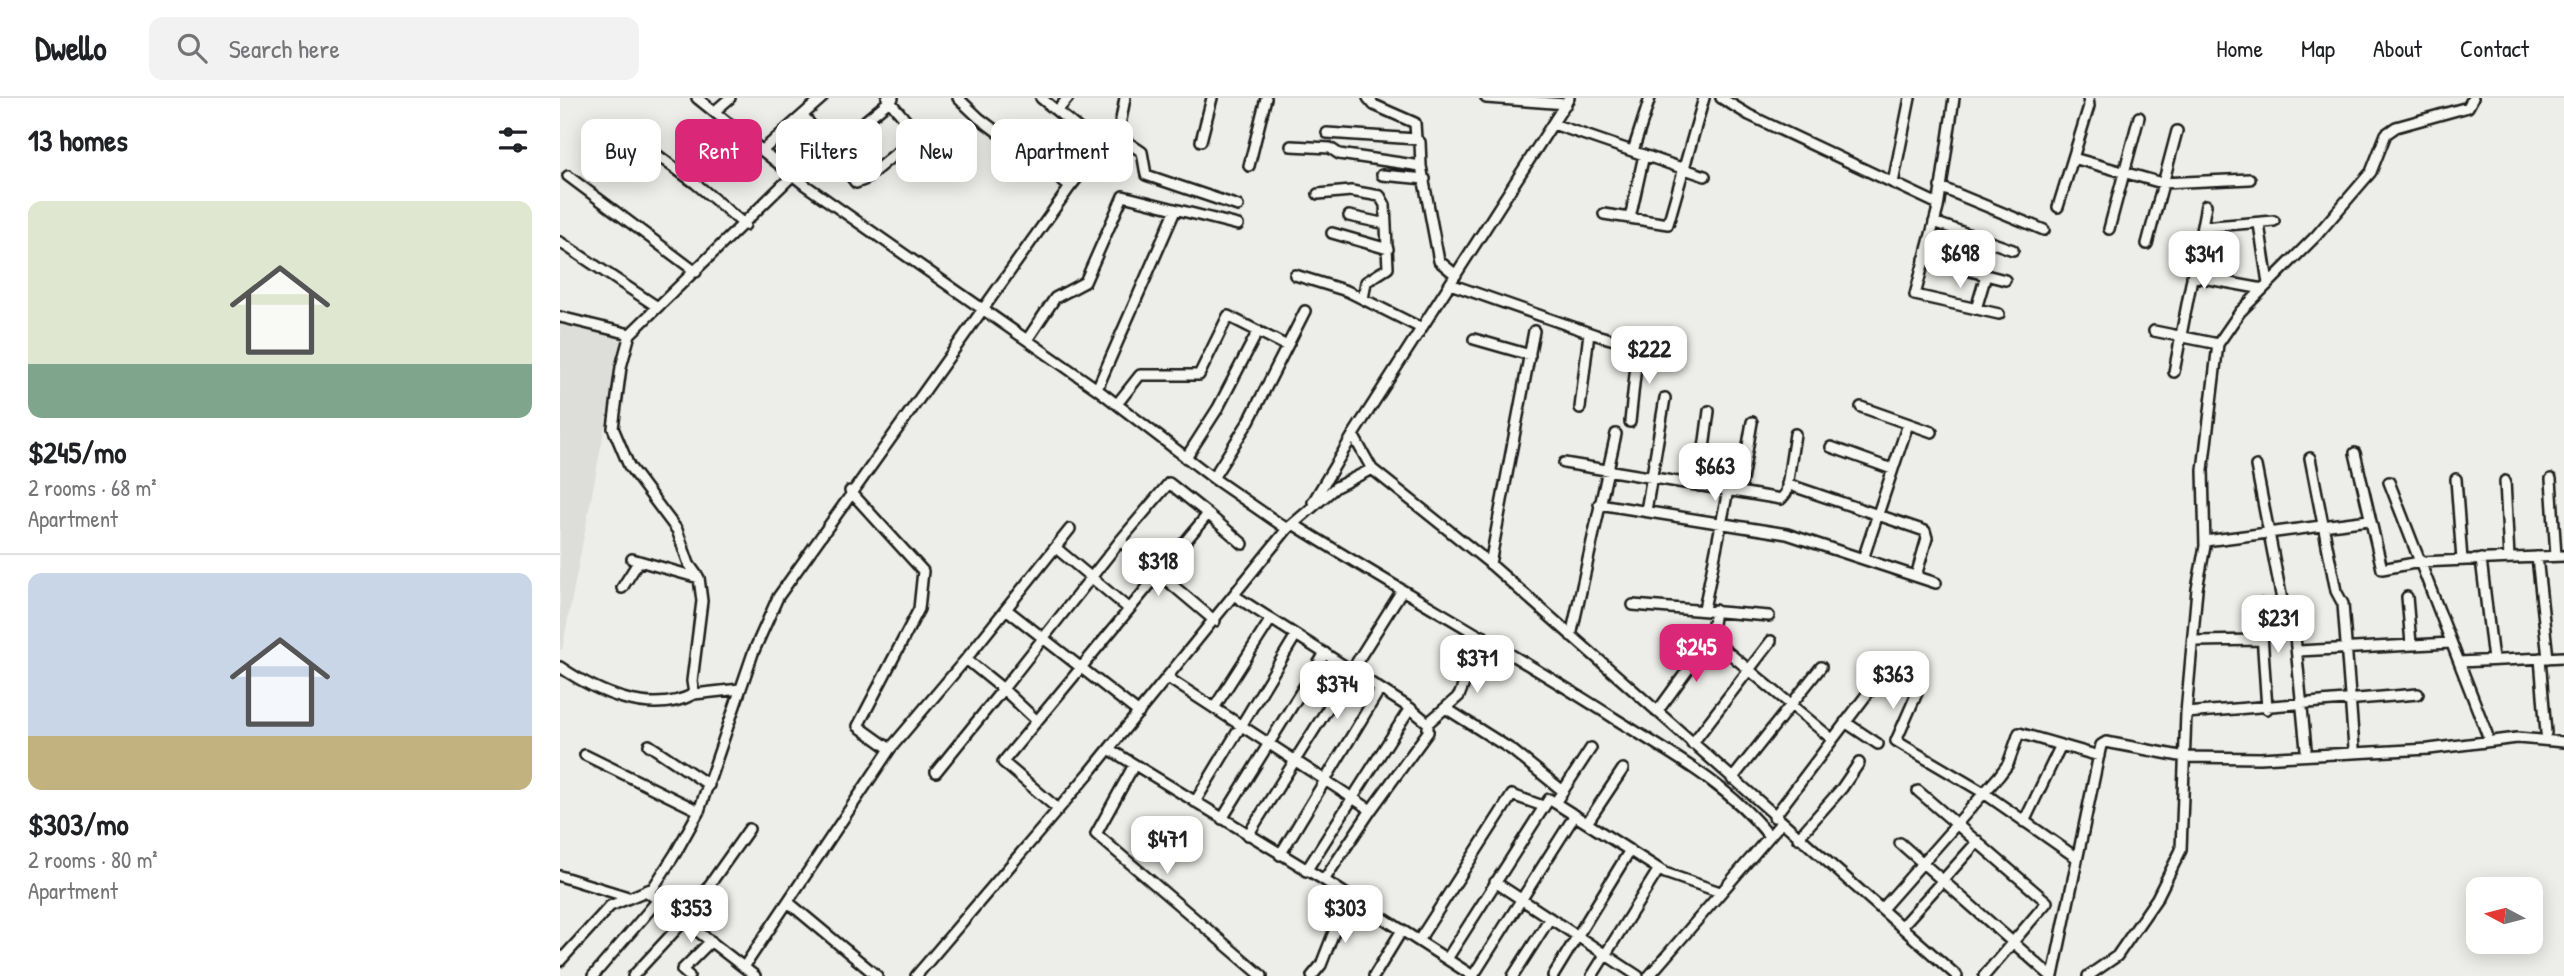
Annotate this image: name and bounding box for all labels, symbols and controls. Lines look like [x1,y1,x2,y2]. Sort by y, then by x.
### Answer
search box [149,17,639,80]
text: Dwello [35,26,107,70]
icon: search [173,29,211,67]
text: Search here [229,31,340,66]
text: Home [2216,32,2263,64]
text: Map [2301,32,2335,64]
text: About [2373,32,2422,64]
text: Contact [2460,32,2529,64]
chip: Buy [581,119,661,182]
chip: Rent [675,119,762,182]
chip: Filters [776,119,882,182]
chip: New [896,119,977,182]
chip: Apartment [991,119,1133,182]
text: 13 homes [28,120,128,160]
icon: filters [494,121,532,159]
pin: $698 [1919,230,2001,290]
pin: $341 [2163,232,2245,291]
text: $698 [1940,237,1980,268]
text: $341 [2185,238,2223,269]
icon: home [217,247,343,373]
pin: $222 [1608,327,1690,386]
text: $222 [1627,333,1671,364]
text: $245/mo [28,432,126,472]
pin: $663 [1674,444,1756,503]
text: $663 [1695,450,1735,481]
text: 2 rooms · 68 m² [28,472,156,503]
text: Apartment [28,503,118,534]
pin: $318 [1117,538,1199,598]
text: $318 [1138,545,1178,576]
pin: $231 [2237,596,2319,655]
text: $231 [2257,602,2299,633]
icon: home [217,619,343,745]
pin: $245 [1655,624,1737,684]
text: $245 [1676,631,1716,662]
pin: $371 [1436,636,1518,695]
text: $371 [1456,642,1498,673]
pin: $363 [1852,652,1934,711]
text: $363 [1872,658,1914,689]
pin: $374 [1296,662,1378,721]
text: $374 [1316,668,1358,699]
text: $303/mo [28,804,129,844]
pin: $471 [1126,816,1208,876]
text: $471 [1147,823,1187,854]
text: 2 rooms · 80 m² [28,844,158,875]
text: Apartment [28,875,118,906]
north arrow [2466,877,2543,954]
map controls [2466,877,2543,954]
pin: $353 [650,886,732,945]
pin: $303 [1304,886,1386,945]
text: $353 [670,892,712,923]
text: $303 [1324,892,1366,923]

